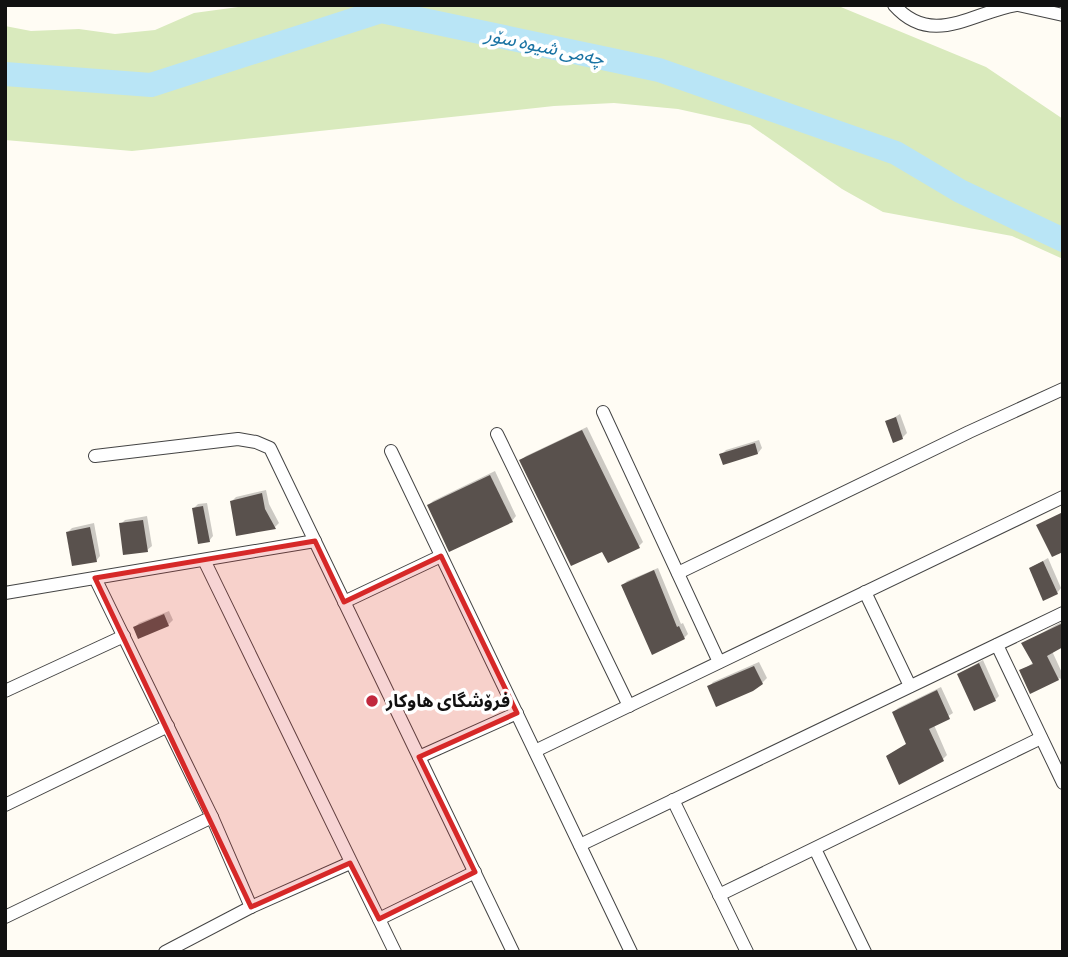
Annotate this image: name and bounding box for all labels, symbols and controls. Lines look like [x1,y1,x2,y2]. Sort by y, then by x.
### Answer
water label: چەمی شیوە سۆر [481,18,608,72]
place label: فرۆشگای ھاوکار [385,686,510,713]
marker: فرۆشگای ھاوکار [364,693,380,709]

